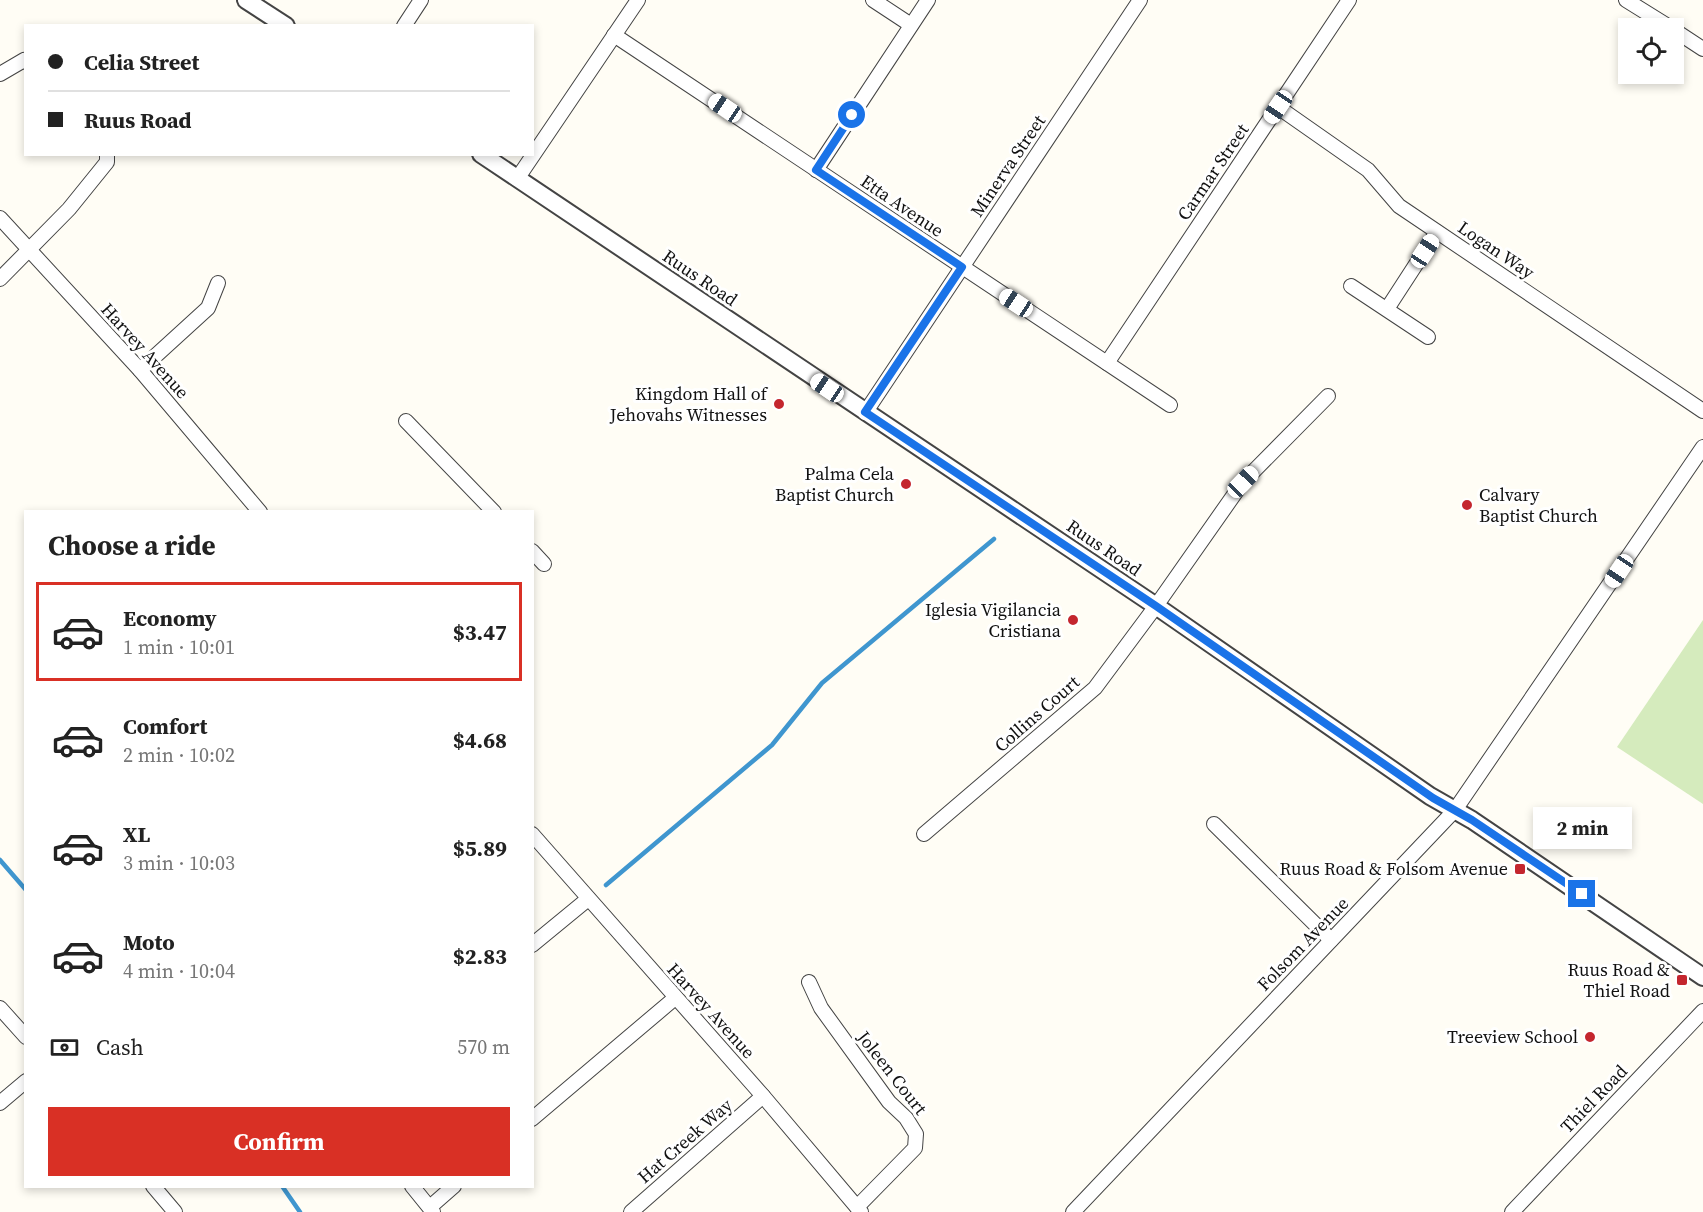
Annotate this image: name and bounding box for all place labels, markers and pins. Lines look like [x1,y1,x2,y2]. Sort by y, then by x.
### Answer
place label: Kingdom Hall of Jehovahs Witnesses [609,381,769,427]
marker: Kingdom Hall of Jehovahs Witnesses [772,397,786,411]
place label: Palma Cela Baptist Church [775,461,895,507]
marker: Palma Cela Baptist Church [899,477,913,491]
place label: Calvary Baptist Church [1479,482,1598,528]
marker: Calvary Baptist Church [1460,498,1474,512]
place label: Iglesia Vigilancia Cristiana [925,597,1062,643]
marker: Iglesia Vigilancia Cristiana [1066,613,1080,627]
place label: Ruus Road & Folsom Avenue [1279,856,1508,881]
marker: Ruus Road & Folsom Avenue [1513,862,1527,876]
place label: Ruus Road & Thiel Road [1568,957,1670,1003]
marker: Ruus Road & Thiel Road [1675,973,1689,987]
place label: Treeview School [1447,1024,1578,1049]
marker: Treeview School [1583,1030,1597,1044]

